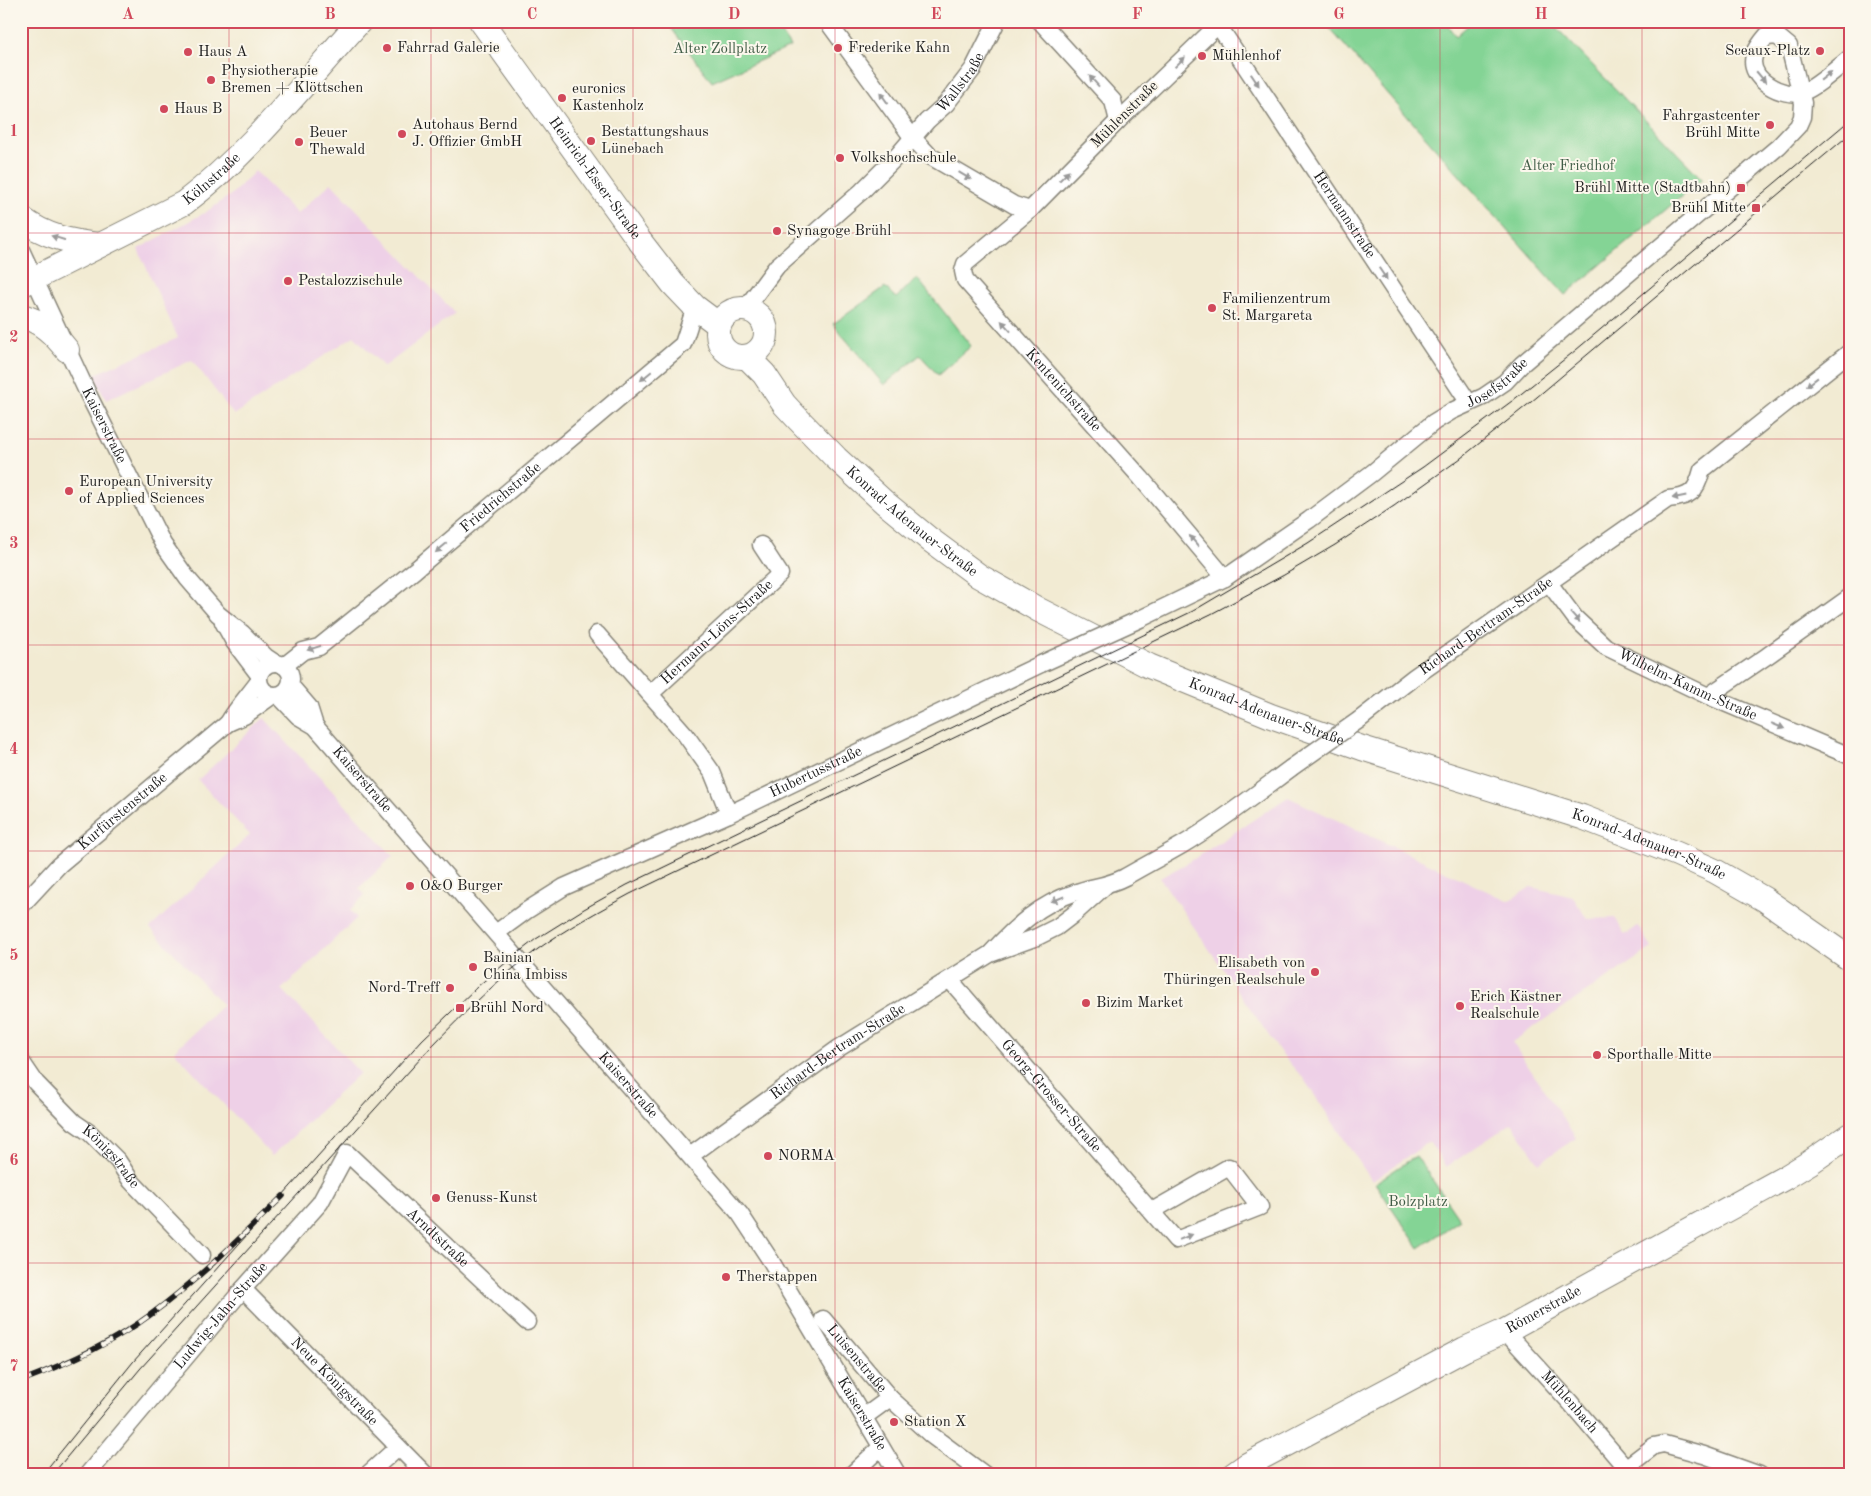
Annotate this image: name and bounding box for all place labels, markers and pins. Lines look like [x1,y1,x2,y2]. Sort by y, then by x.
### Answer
place label: Fahrrad Galerie [397,41,500,56]
place label: Frederike Kahn [848,41,950,56]
marker: Fahrrad Galerie [381,42,393,54]
marker: Frederike Kahn [832,42,844,54]
place label: Sceaux-Platz [1725,44,1810,59]
place label: Haus A [198,45,248,60]
marker: Sceaux-Platz [1814,45,1826,57]
marker: Haus A [182,46,194,58]
place label: Mühlenhof [1212,49,1281,64]
marker: Mühlenhof [1196,50,1208,62]
place label: Physiotherapie Bremen + Klöttschen [221,64,363,96]
marker: Physiotherapie Bremen + Klöttschen [205,74,217,86]
place label: euronics Kastenholz [572,82,644,114]
marker: euronics Kastenholz [556,92,568,104]
place label: Haus B [174,102,222,117]
marker: Haus B [158,103,170,115]
place label: Fahrgastcenter Brühl Mitte [1662,109,1760,141]
place label: Autohaus Bernd J. Offizier GmbH [412,118,522,150]
marker: Fahrgastcenter Brühl Mitte [1764,119,1776,131]
place label: Bestattungshaus Lünebach [601,125,709,157]
place label: Beuer Thewald [309,126,365,158]
marker: Autohaus Bernd J. Offizier GmbH [396,128,408,140]
marker: Bestattungshaus Lünebach [585,135,597,147]
marker: Beuer Thewald [293,136,305,148]
place label: Volkshochschule [850,151,957,166]
marker: Volkshochschule [834,152,846,164]
place label: Brühl Mitte (Stadtbahn) [1574,181,1731,196]
marker: Brühl Mitte (Stadtbahn) [1735,182,1747,194]
place label: Brühl Mitte [1671,201,1746,216]
marker: Brühl Mitte [1750,202,1762,214]
place label: Synagoge Brühl [787,224,891,239]
marker: Synagoge Brühl [771,225,783,237]
place label: Pestalozzischule [298,274,403,289]
marker: Pestalozzischule [282,275,294,287]
place label: Familienzentrum St. Margareta [1222,292,1331,324]
marker: Familienzentrum St. Margareta [1206,302,1218,314]
place label: European University of Applied Sciences [79,475,213,507]
marker: European University of Applied Sciences [63,485,75,497]
place label: O&O Burger [420,879,503,894]
marker: O&O Burger [404,880,416,892]
place label: Bainian China Imbiss [483,951,568,983]
place label: Elisabeth von Thüringen Realschule [1163,956,1305,988]
marker: Bainian China Imbiss [467,961,479,973]
marker: Elisabeth von Thüringen Realschule [1309,966,1321,978]
place label: Nord-Treff [368,981,441,996]
marker: Nord-Treff [444,982,456,994]
place label: Erich Kästner Realschule [1470,990,1561,1022]
place label: Bizim Market [1096,996,1183,1011]
marker: Bizim Market [1080,997,1092,1009]
marker: Erich Kästner Realschule [1454,1000,1466,1012]
place label: Brühl Nord [470,1001,544,1016]
marker: Brühl Nord [454,1002,466,1014]
place label: Sporthalle Mitte [1607,1048,1712,1063]
marker: Sporthalle Mitte [1591,1049,1603,1061]
place label: NORMA [778,1149,835,1164]
marker: NORMA [762,1150,774,1162]
place label: Genuss-Kunst [446,1191,538,1206]
marker: Genuss-Kunst [430,1192,442,1204]
place label: Therstappen [736,1270,818,1285]
marker: Therstappen [720,1271,732,1283]
place label: Station X [904,1415,966,1430]
marker: Station X [888,1416,900,1428]

